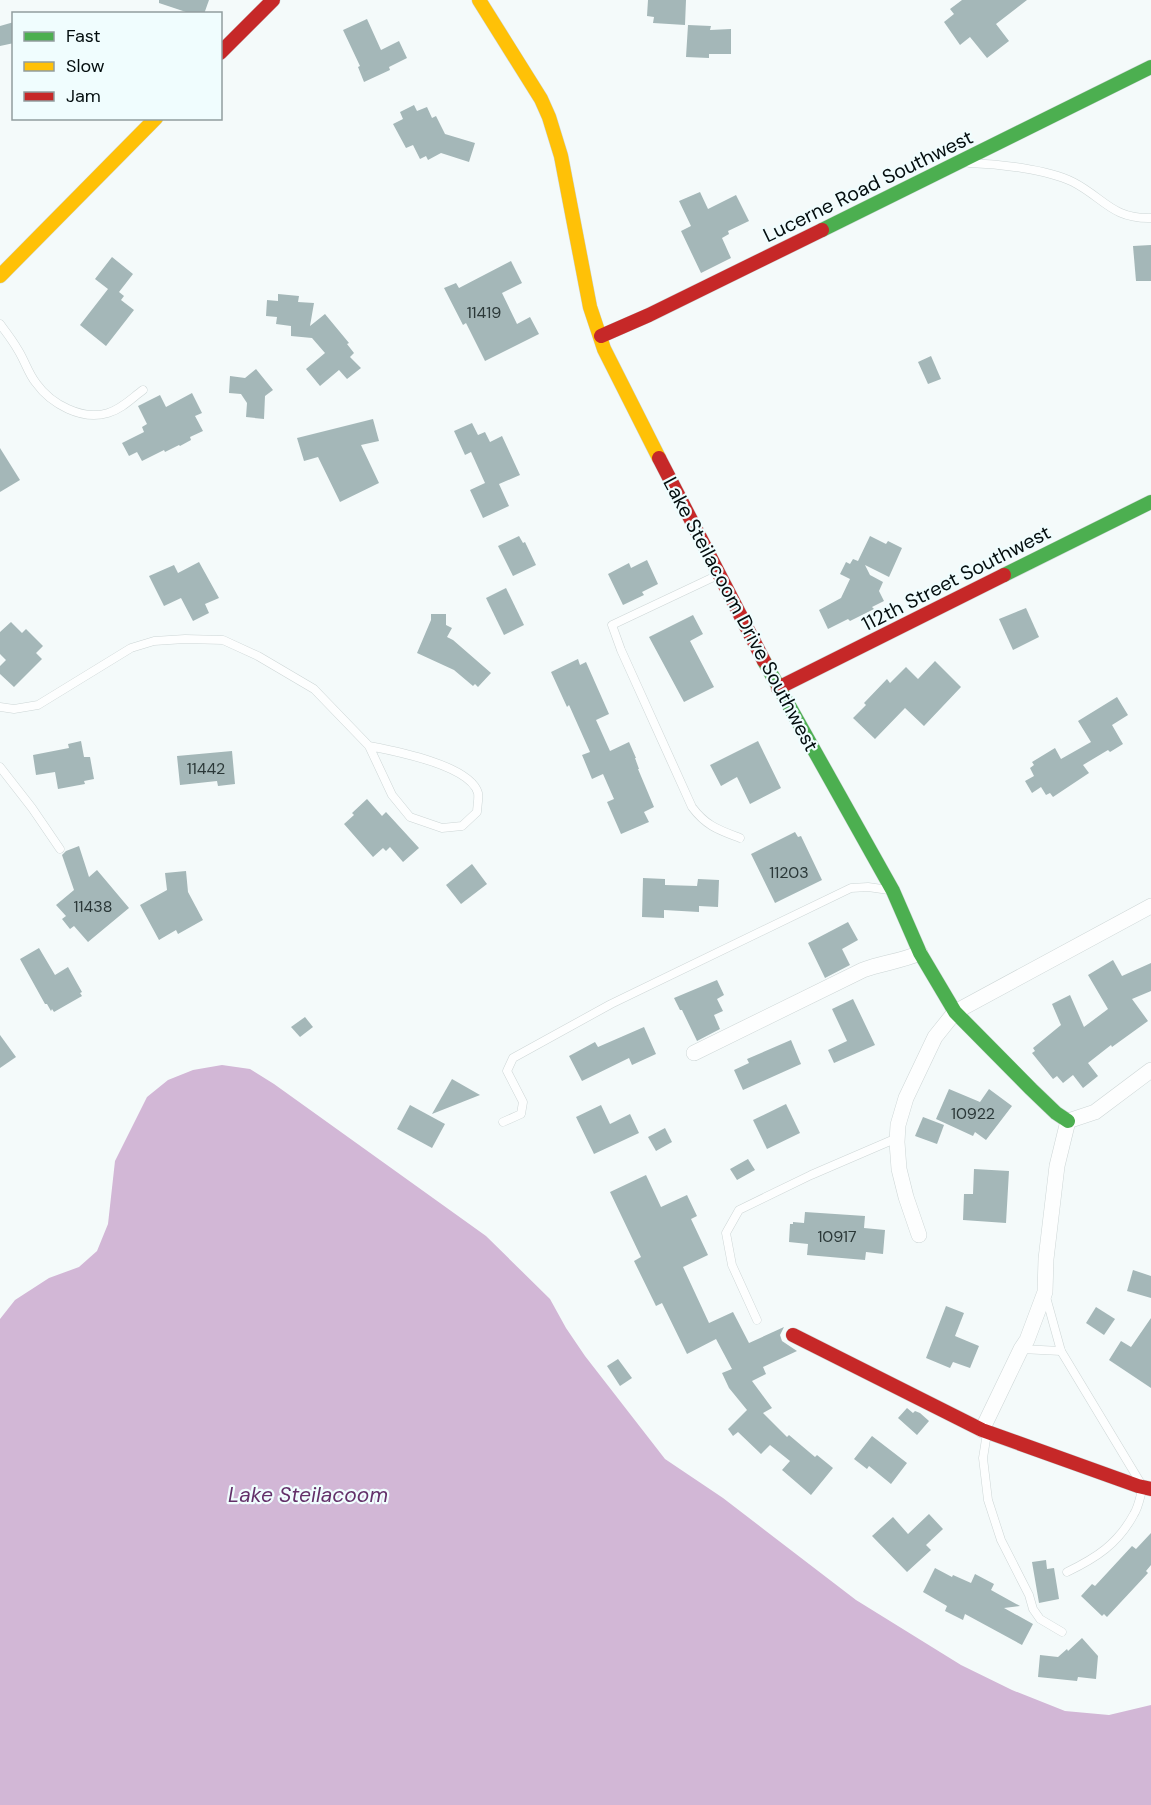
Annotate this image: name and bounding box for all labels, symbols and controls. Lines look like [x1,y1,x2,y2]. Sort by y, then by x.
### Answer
legend [12,12,222,120]
text: Fast [66,24,101,48]
text: Slow [66,54,105,78]
text: Jam [66,84,101,108]
street label: Lucerne Road Southwest [759,124,977,248]
house number: 11419 [467,302,501,323]
street label: Lake Steilacoom Drive Southwest [657,472,825,756]
street label: 112th Street Southwest [857,519,1055,637]
house number: 11442 [187,758,225,779]
house number: 11203 [769,862,809,883]
house number: 11438 [74,896,112,917]
house number: 10922 [951,1103,995,1124]
house number: 10917 [817,1226,857,1247]
water label: Lake Steilacoom [228,1481,388,1509]

